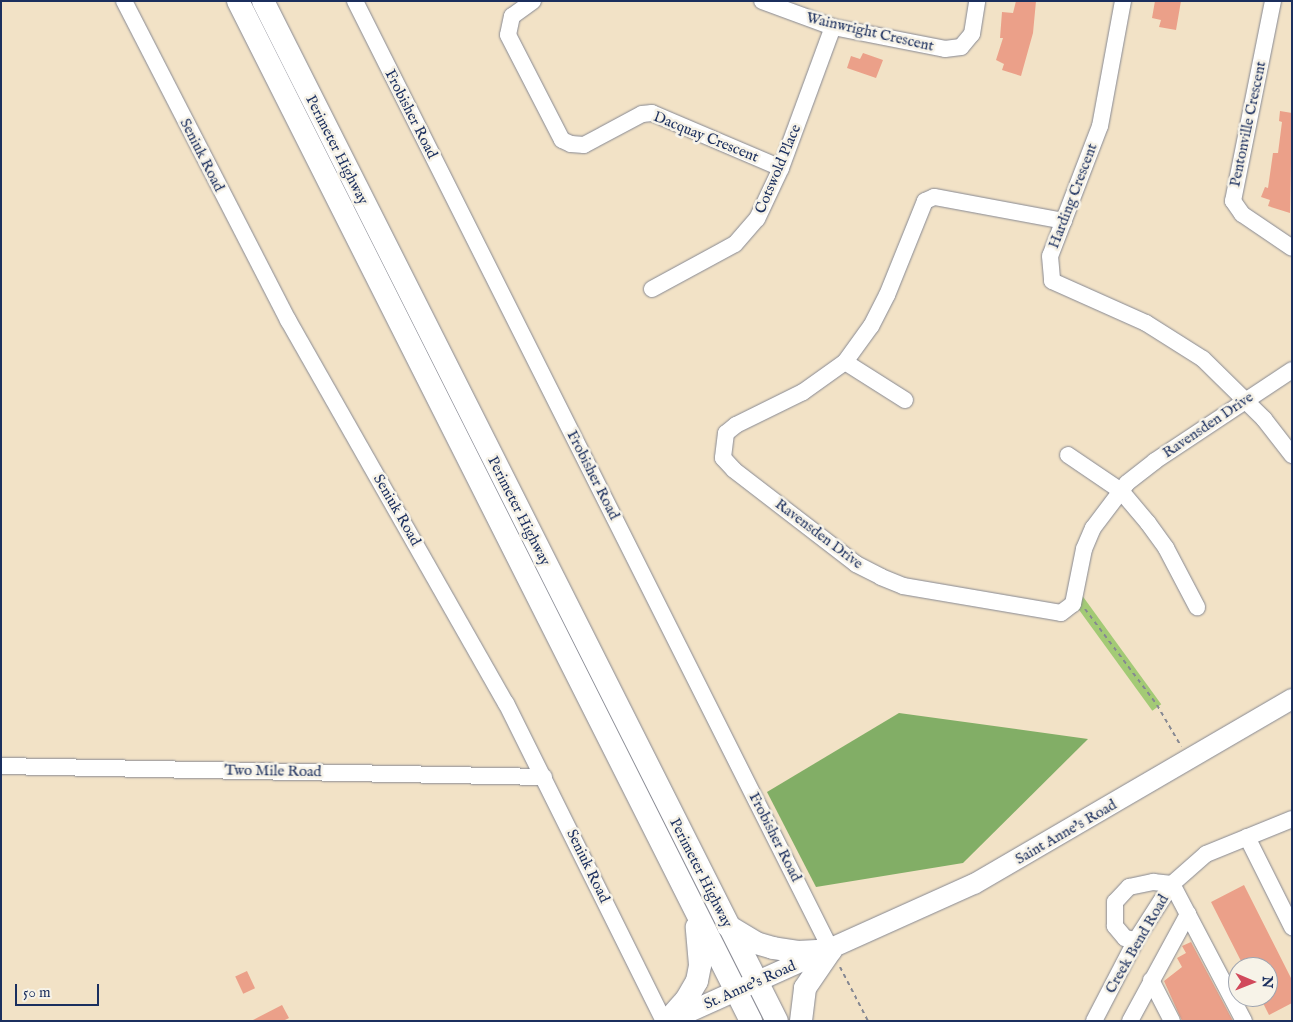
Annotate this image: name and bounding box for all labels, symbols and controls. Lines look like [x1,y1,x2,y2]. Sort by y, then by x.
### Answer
street label: Wainwright Crescent [804,9,936,55]
street label: Pentonville Crescent [1226,60,1270,188]
street label: Frobisher Road [381,66,441,162]
street label: Perimeter Highway [302,92,372,208]
street label: Dacquay Crescent [651,108,761,166]
street label: Seniuk Road [176,116,228,194]
street label: Cotswold Place [751,122,805,216]
street label: Harding Crescent [1045,141,1101,251]
street label: Ravensden Drive [1159,388,1257,462]
street label: Frobisher Road [563,427,623,523]
street label: Perimeter Highway [484,453,554,569]
street label: Seniuk Road [369,471,425,549]
street label: Ravensden Drive [771,495,867,573]
street label: Two Mile Road [224,761,322,781]
street label: Frobisher Road [745,789,805,885]
street label: Saint Anne's Road [1012,796,1120,868]
street label: Perimeter Highway [666,815,736,931]
street label: Seniuk Road [562,826,614,906]
street label: Creek Bend Road [1101,891,1173,997]
street label: St. Anne's Road [701,957,799,1013]
north arrow [1228,957,1278,1007]
scale bar [18,974,101,1006]
text: N [1258,976,1276,988]
text: 50 m [23,983,51,1002]

